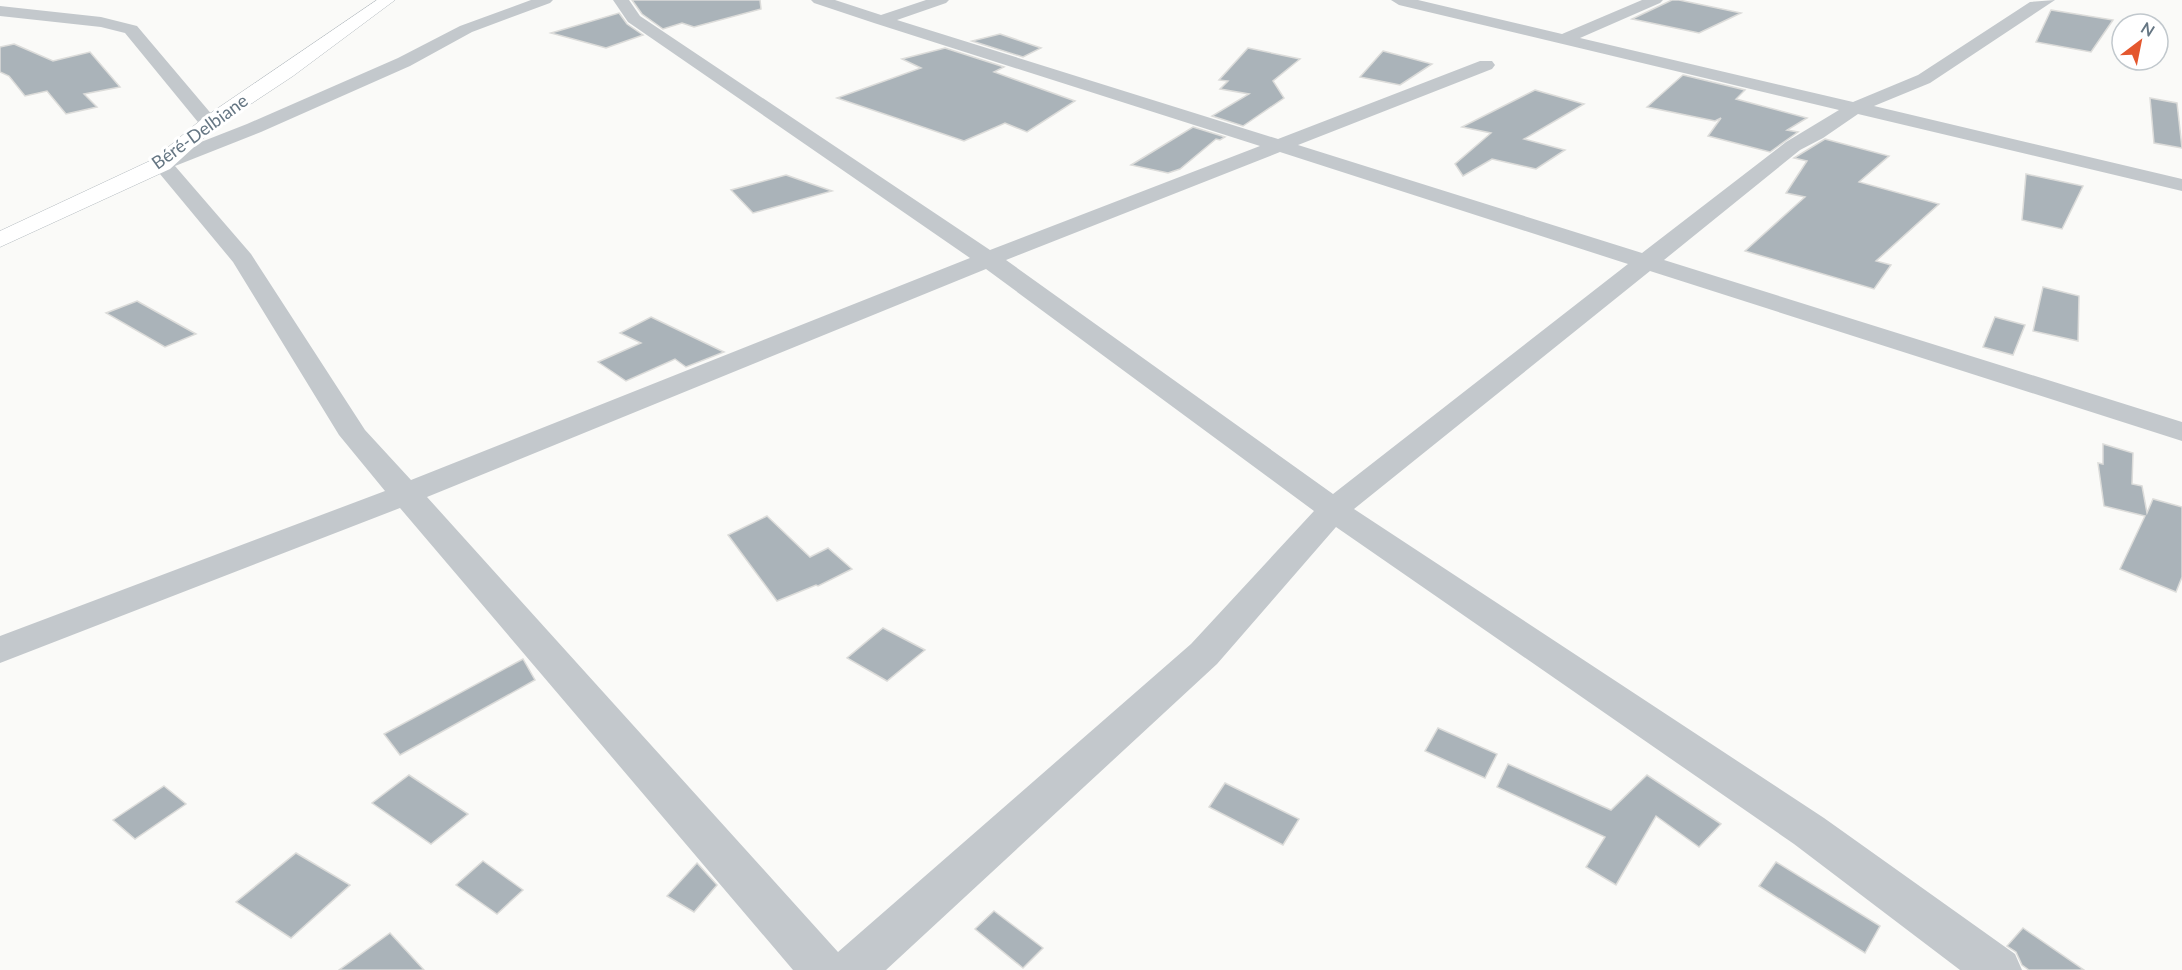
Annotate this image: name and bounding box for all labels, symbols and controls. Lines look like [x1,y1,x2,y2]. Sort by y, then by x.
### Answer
north arrow [2110,12,2170,72]
text: N [2138,18,2158,40]
street label: Béré-Delbiane [147,89,252,173]

